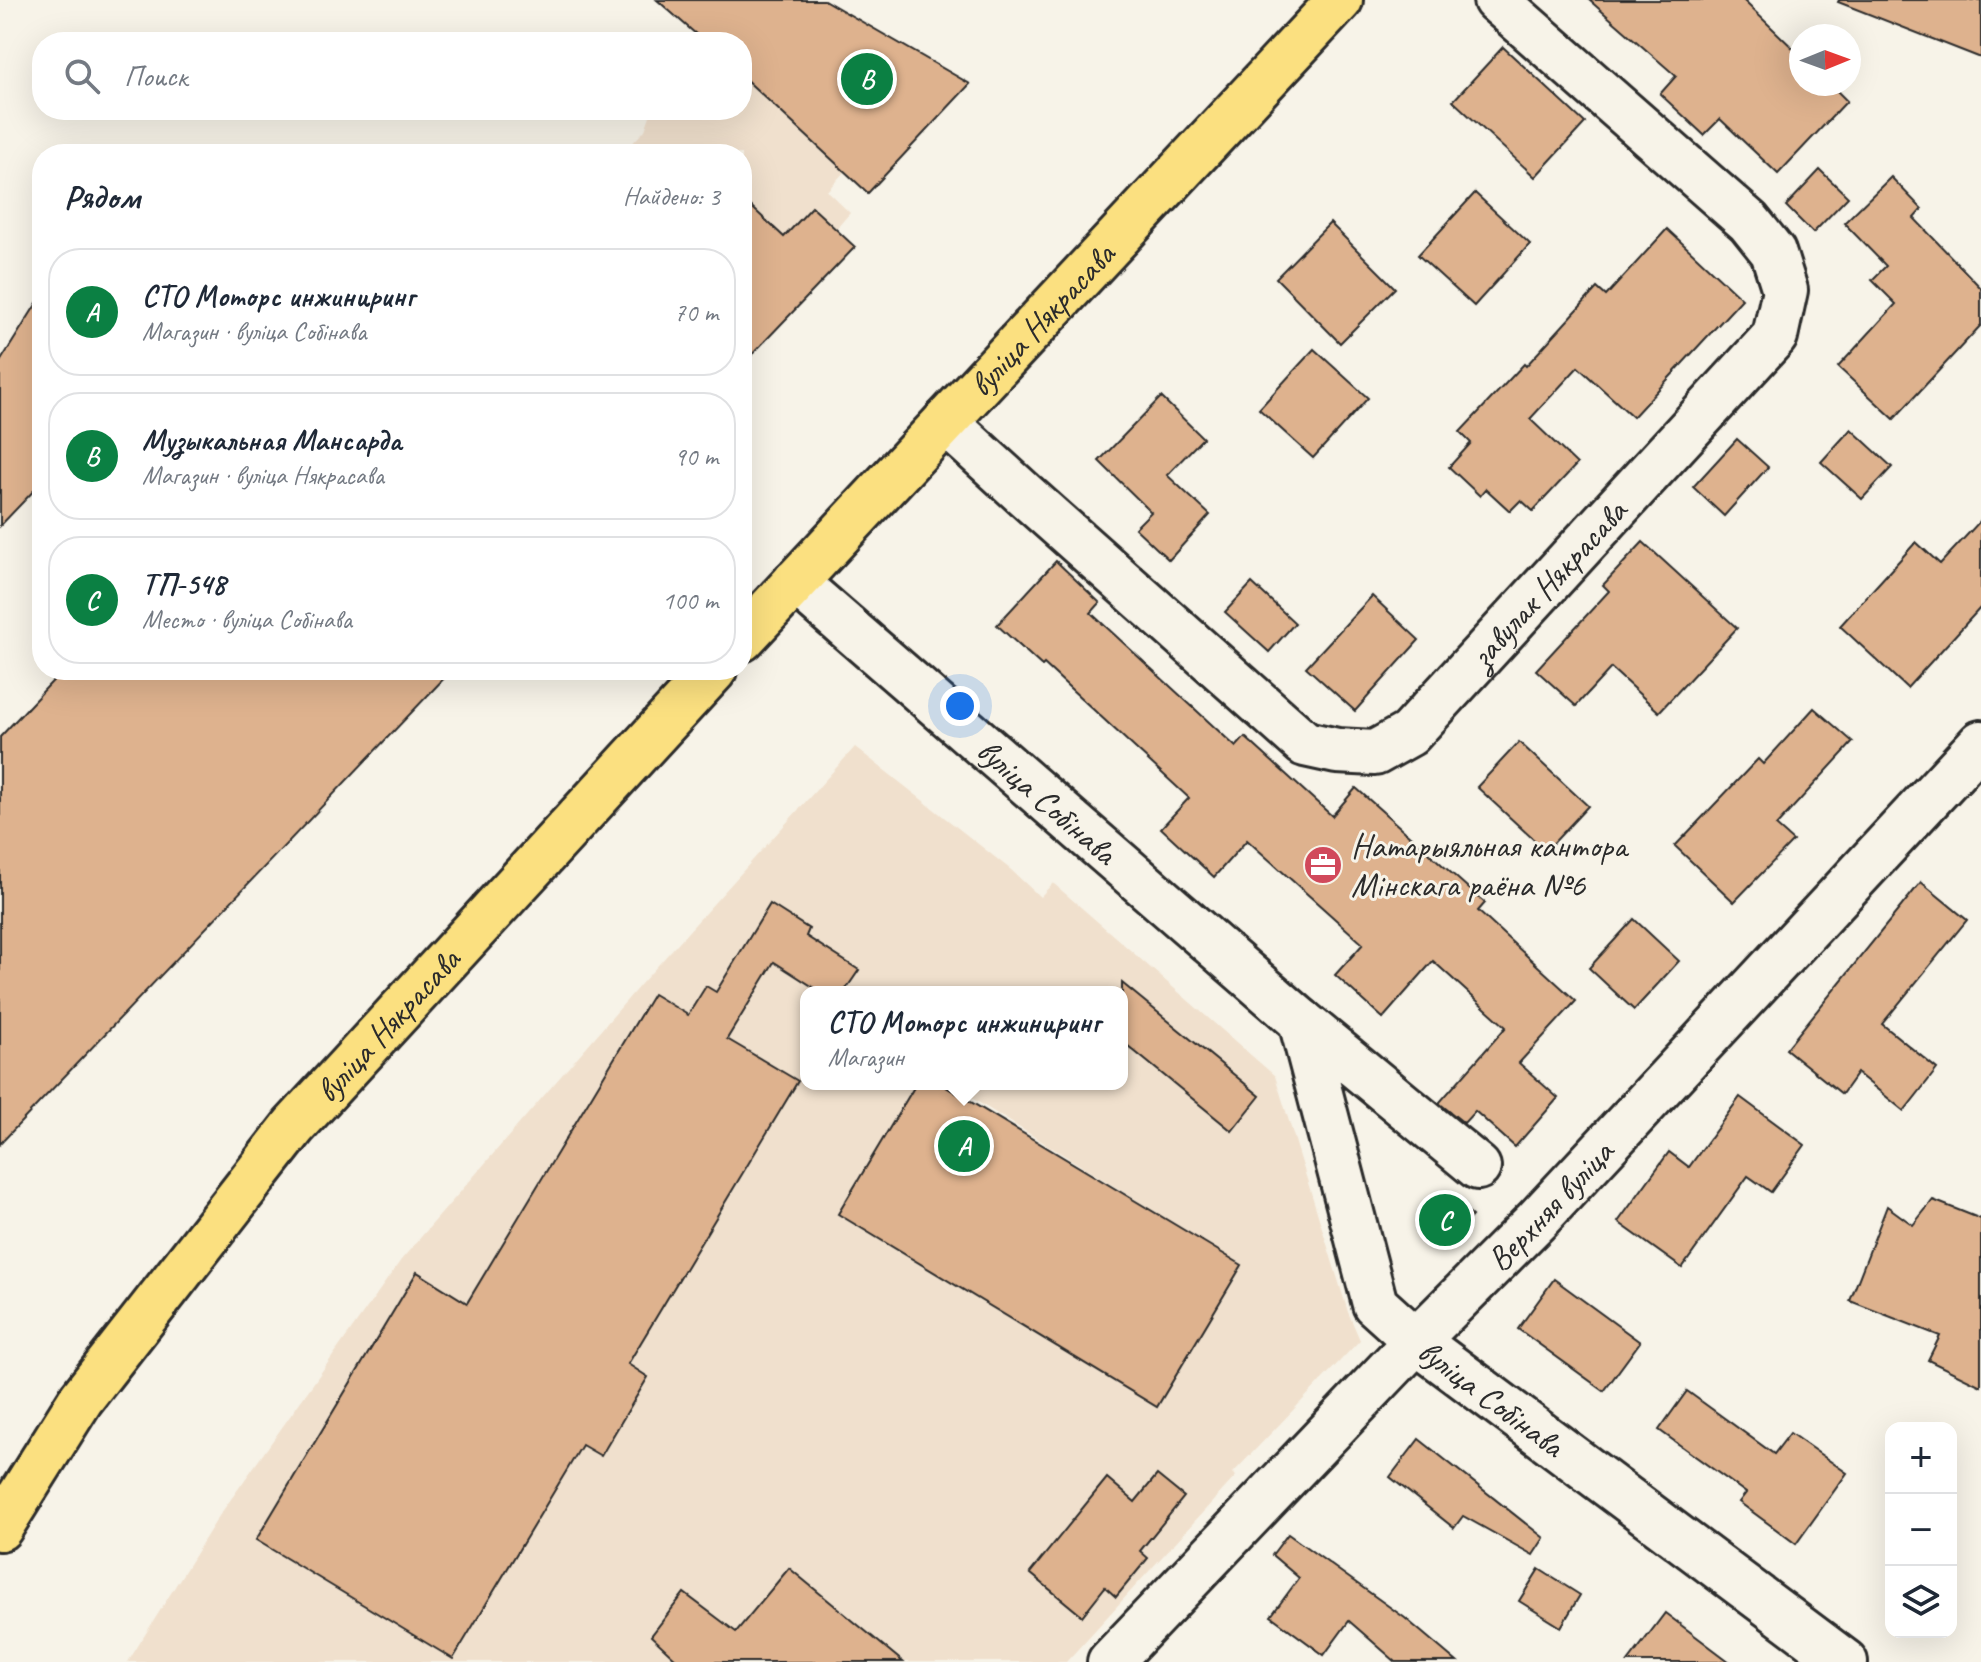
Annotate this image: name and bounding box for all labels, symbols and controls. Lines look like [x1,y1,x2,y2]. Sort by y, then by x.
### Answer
north arrow [1789,24,1861,96]
search box [32,32,752,120]
pin: B [841,49,893,109]
icon: search [60,54,104,98]
text: Поиск [124,57,187,95]
text: Рядом [64,175,140,218]
text: Найдено: 3 [623,180,720,213]
street label: вуліца Някрасава [959,232,1125,405]
text: СТО Моторс инжиниринг [142,277,414,315]
text: A [85,296,99,329]
text: 70 m [674,296,718,329]
text: Магазин · вуліца Собінава [142,315,366,348]
text: Музыкальная Мансарда [142,421,401,459]
text: B [85,440,99,473]
text: 90 m [674,440,718,473]
text: Магазин · вуліца Някрасава [142,459,384,492]
street label: завулак Някрасава [1458,489,1637,679]
text: ТП-548 [142,565,225,603]
text: C [86,584,98,617]
text: 100 m [662,584,718,617]
text: Место · вуліца Собінава [142,603,352,636]
your location [940,686,980,726]
street label: вуліца Собінава [968,729,1128,875]
place label: Натарыяльная кантора Мінскага раёна №6 [1351,824,1630,906]
office icon: Натарыяльная кантора Мінскага раёна №6 [1302,844,1344,886]
street label: вуліца Някрасава [306,937,471,1111]
popup [800,986,1128,1090]
text: СТО Моторс инжиниринг [828,1003,1100,1041]
text: Магазин [828,1041,904,1074]
pin: A [938,1116,990,1176]
street label: Верхняя вуліца [1478,1130,1624,1280]
pin: C [1419,1190,1471,1250]
street label: вуліца Собінава [1410,1329,1575,1468]
map controls [1885,1422,1957,1638]
button: + [1885,1422,1957,1494]
button: − [1885,1494,1957,1566]
button: layers [1885,1566,1957,1638]

